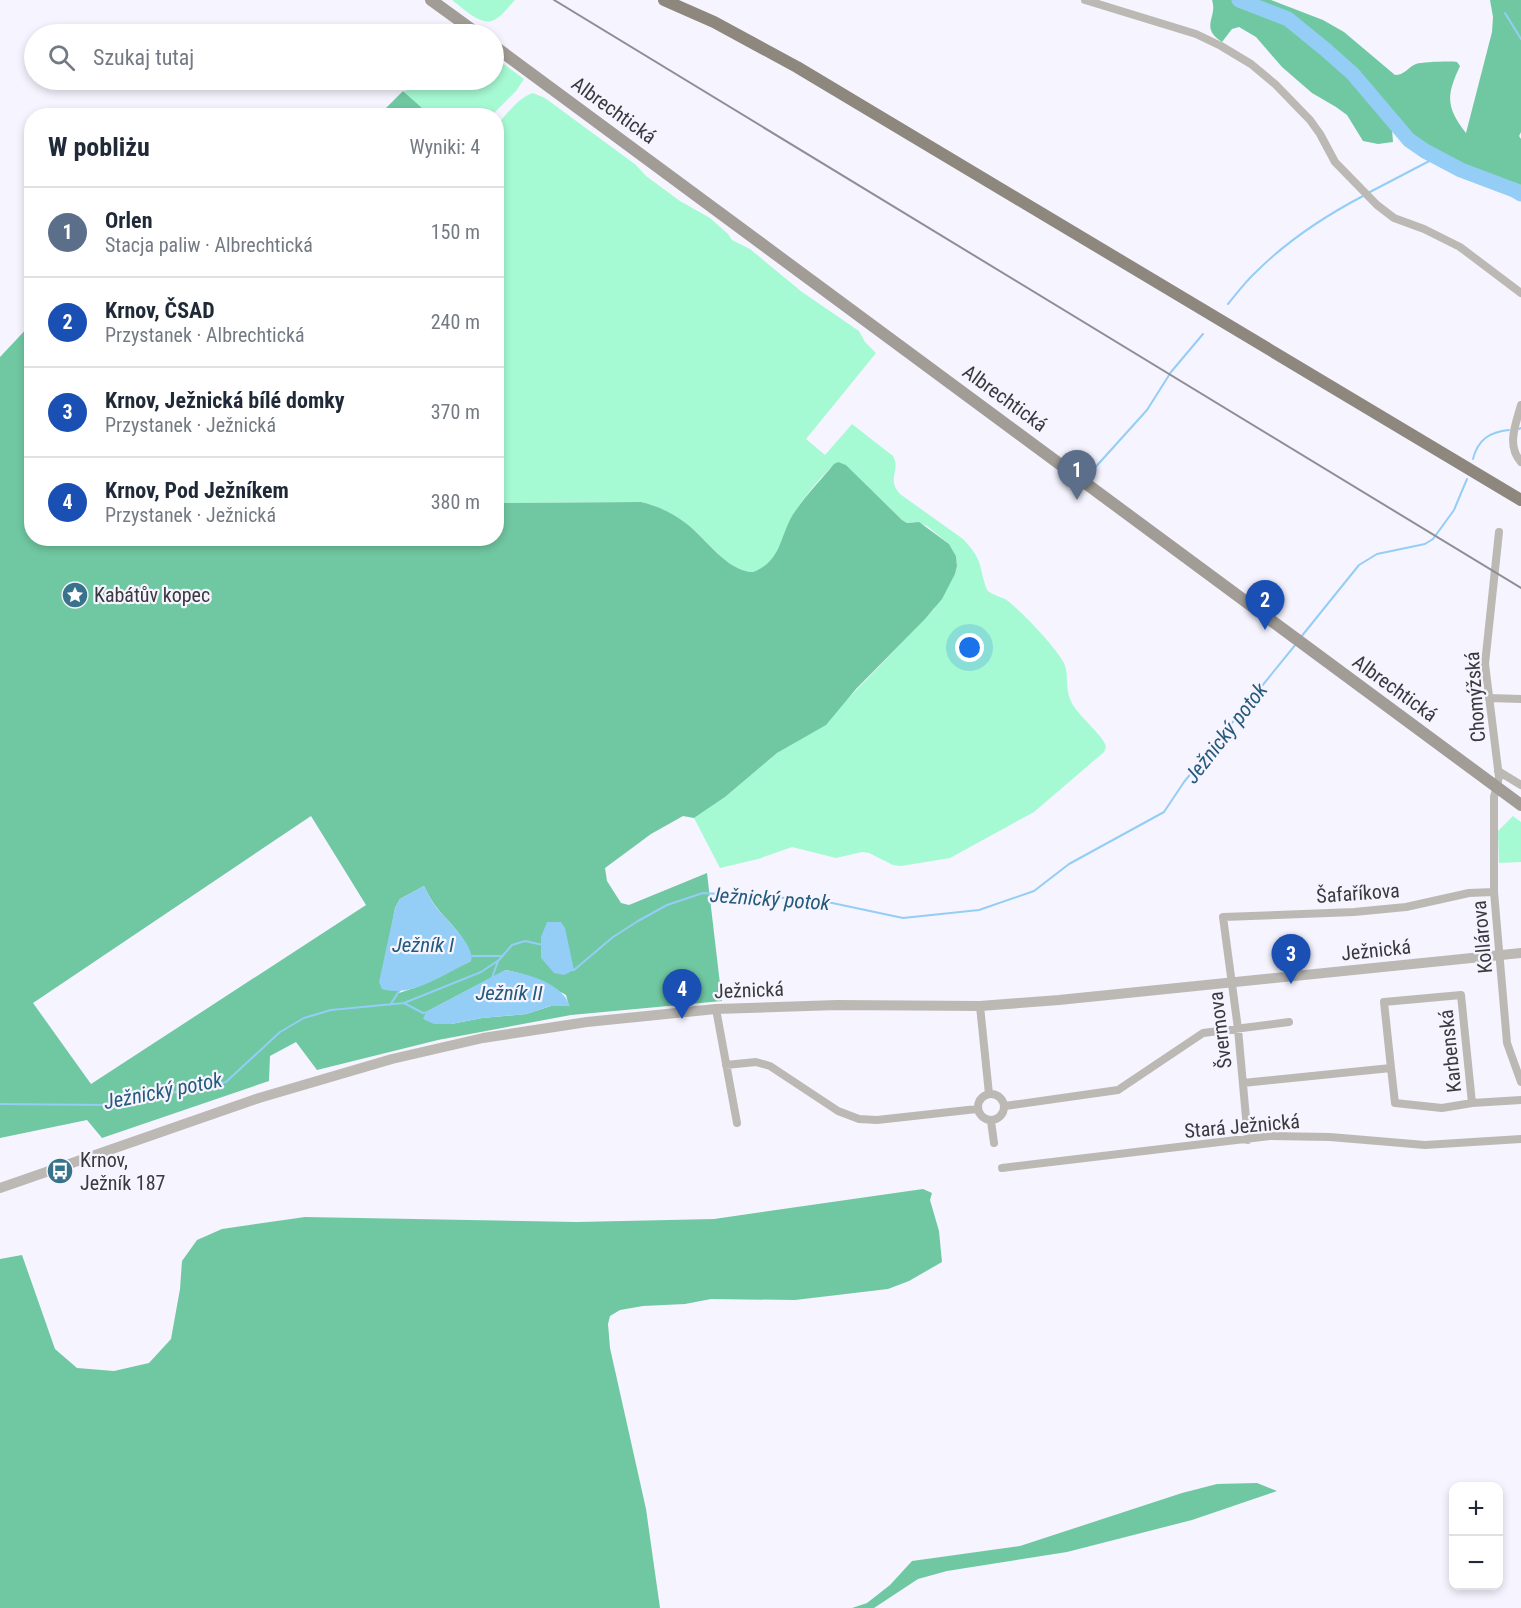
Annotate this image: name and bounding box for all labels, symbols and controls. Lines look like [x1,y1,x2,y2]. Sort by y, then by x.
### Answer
search box [24,24,504,90]
icon: search [45,41,78,74]
text: Szukaj tutaj [93,45,194,70]
street label: Albrechtická [567,71,661,149]
text: W pobliżu [48,132,150,162]
text: Wyniki: 4 [409,135,480,159]
text: Orlen [105,208,152,233]
text: 1 [62,220,73,244]
text: 150 m [431,220,480,244]
text: Stacja paliw · Albrechtická [105,233,313,257]
text: Krnov, ČSAD [105,298,215,323]
text: 2 [62,310,73,334]
text: 240 m [431,310,480,334]
text: Przystanek · Albrechtická [105,323,305,347]
street label: Albrechtická [958,359,1052,437]
text: Krnov, Ježnická bílé domky [105,388,345,413]
text: 3 [62,400,73,424]
text: 370 m [431,400,480,424]
text: Przystanek · Ježnická [105,413,276,437]
pin: 1 [1058,450,1096,500]
text: Krnov, Pod Ježníkem [105,478,289,503]
text: 4 [62,490,73,514]
text: 380 m [431,490,480,514]
text: Przystanek · Ježnická [105,503,276,527]
place icon: Kabátův kopec [60,580,90,610]
pin: 2 [1246,580,1284,630]
place label: Kabátův kopec [94,583,210,607]
your location [955,633,984,662]
street label: Albrechtická [1348,649,1442,727]
street label: Chomýžská [1460,651,1490,743]
water label: Ježnický potok [1180,678,1273,788]
street label: Šafaříkova [1315,878,1401,908]
water label: Ježnický potok [709,883,832,915]
street label: Kollárova [1467,899,1497,975]
water label: Ježník I [392,933,454,957]
pin: 3 [1272,934,1310,984]
street label: Ježnická [1340,934,1412,966]
pin: 4 [662,970,702,1019]
street label: Ježnická [714,977,784,1003]
water label: Ježník II [475,981,543,1005]
street label: Švermova [1203,990,1237,1070]
street label: Karbenská [1434,1008,1466,1094]
water label: Ježnický potok [102,1068,225,1114]
street label: Stará Ježnická [1183,1109,1301,1143]
place label: Krnov, Ježník 187 [80,1148,165,1195]
bus stop icon: Krnov, Ježník 187 [45,1156,75,1186]
map controls [1449,1482,1503,1590]
button: + [1449,1482,1503,1536]
button: − [1449,1536,1503,1590]

